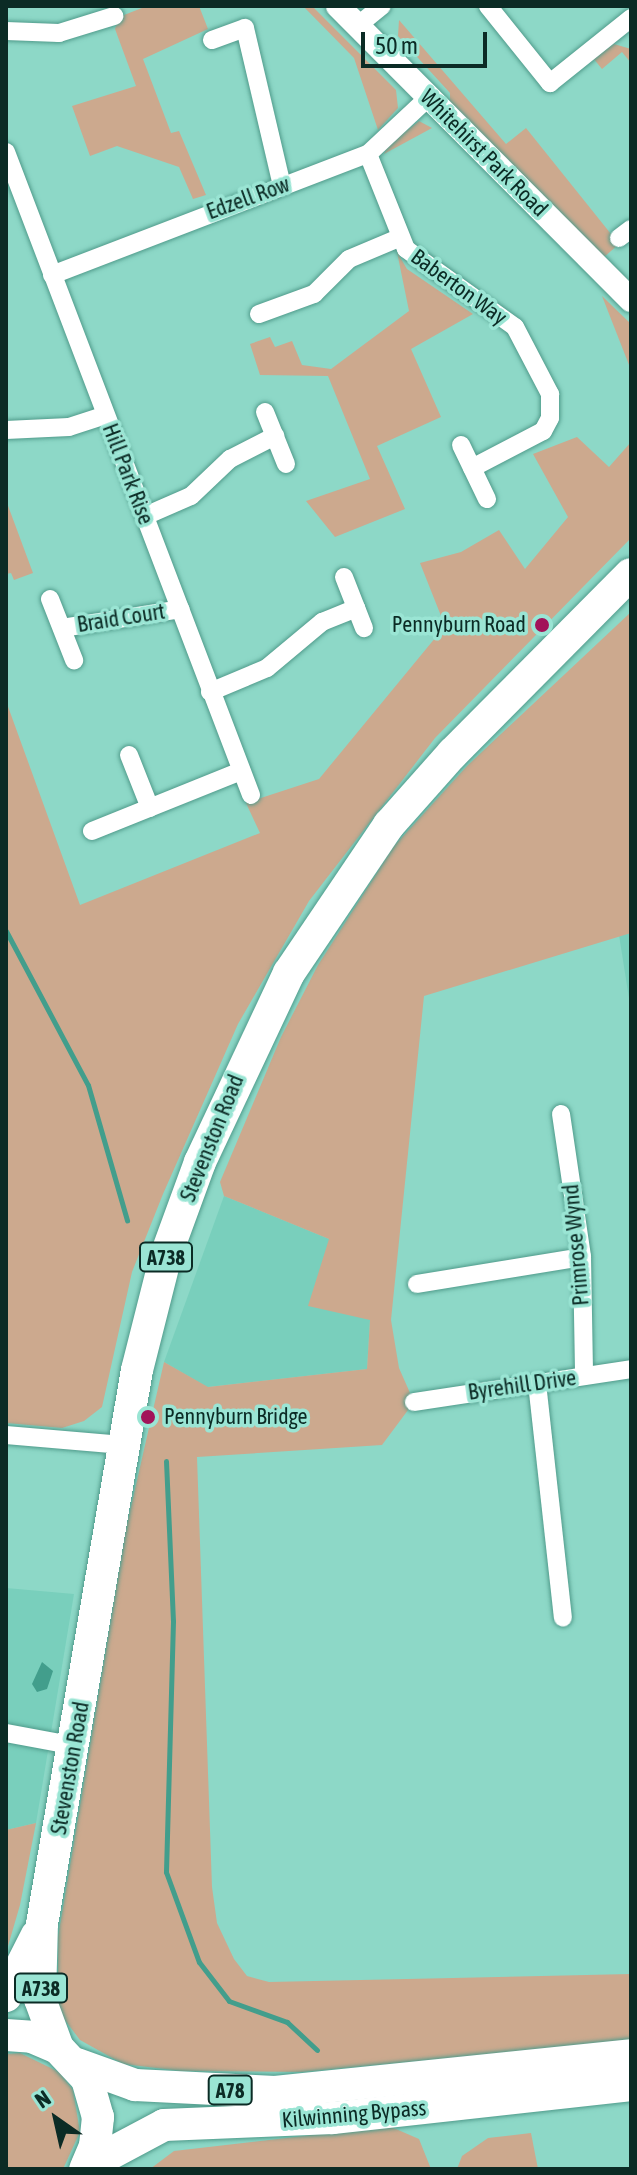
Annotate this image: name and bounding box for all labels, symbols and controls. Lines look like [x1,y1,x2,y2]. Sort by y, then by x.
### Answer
scale bar [365,16,491,66]
text: 50 m [375,32,418,59]
street label: Whitehirst Park Road [415,84,553,222]
street label: Edzell Row [203,171,293,225]
street label: Baberton Way [406,243,512,331]
street label: Hill Park Rise [97,420,159,528]
street label: Braid Court [75,598,167,638]
place label: Pennyburn Road [392,612,526,638]
marker: Pennyburn Road [533,616,551,634]
street label: Stevenston Road [175,1071,249,1205]
street label: Primrose Wynd [558,1183,594,1307]
road number: A738 [138,1241,194,1273]
street label: Byrehill Drive [466,1364,578,1406]
place label: Pennyburn Bridge [164,1404,308,1430]
marker: Pennyburn Bridge [139,1408,157,1426]
street label: Stevenston Road [45,1699,95,1837]
road number: A738 [13,1972,69,2004]
road number: A78 [206,2074,254,2106]
north arrow [16,2079,96,2159]
text: N [30,2085,55,2114]
street label: Kilwinning Bypass [281,2095,427,2133]

